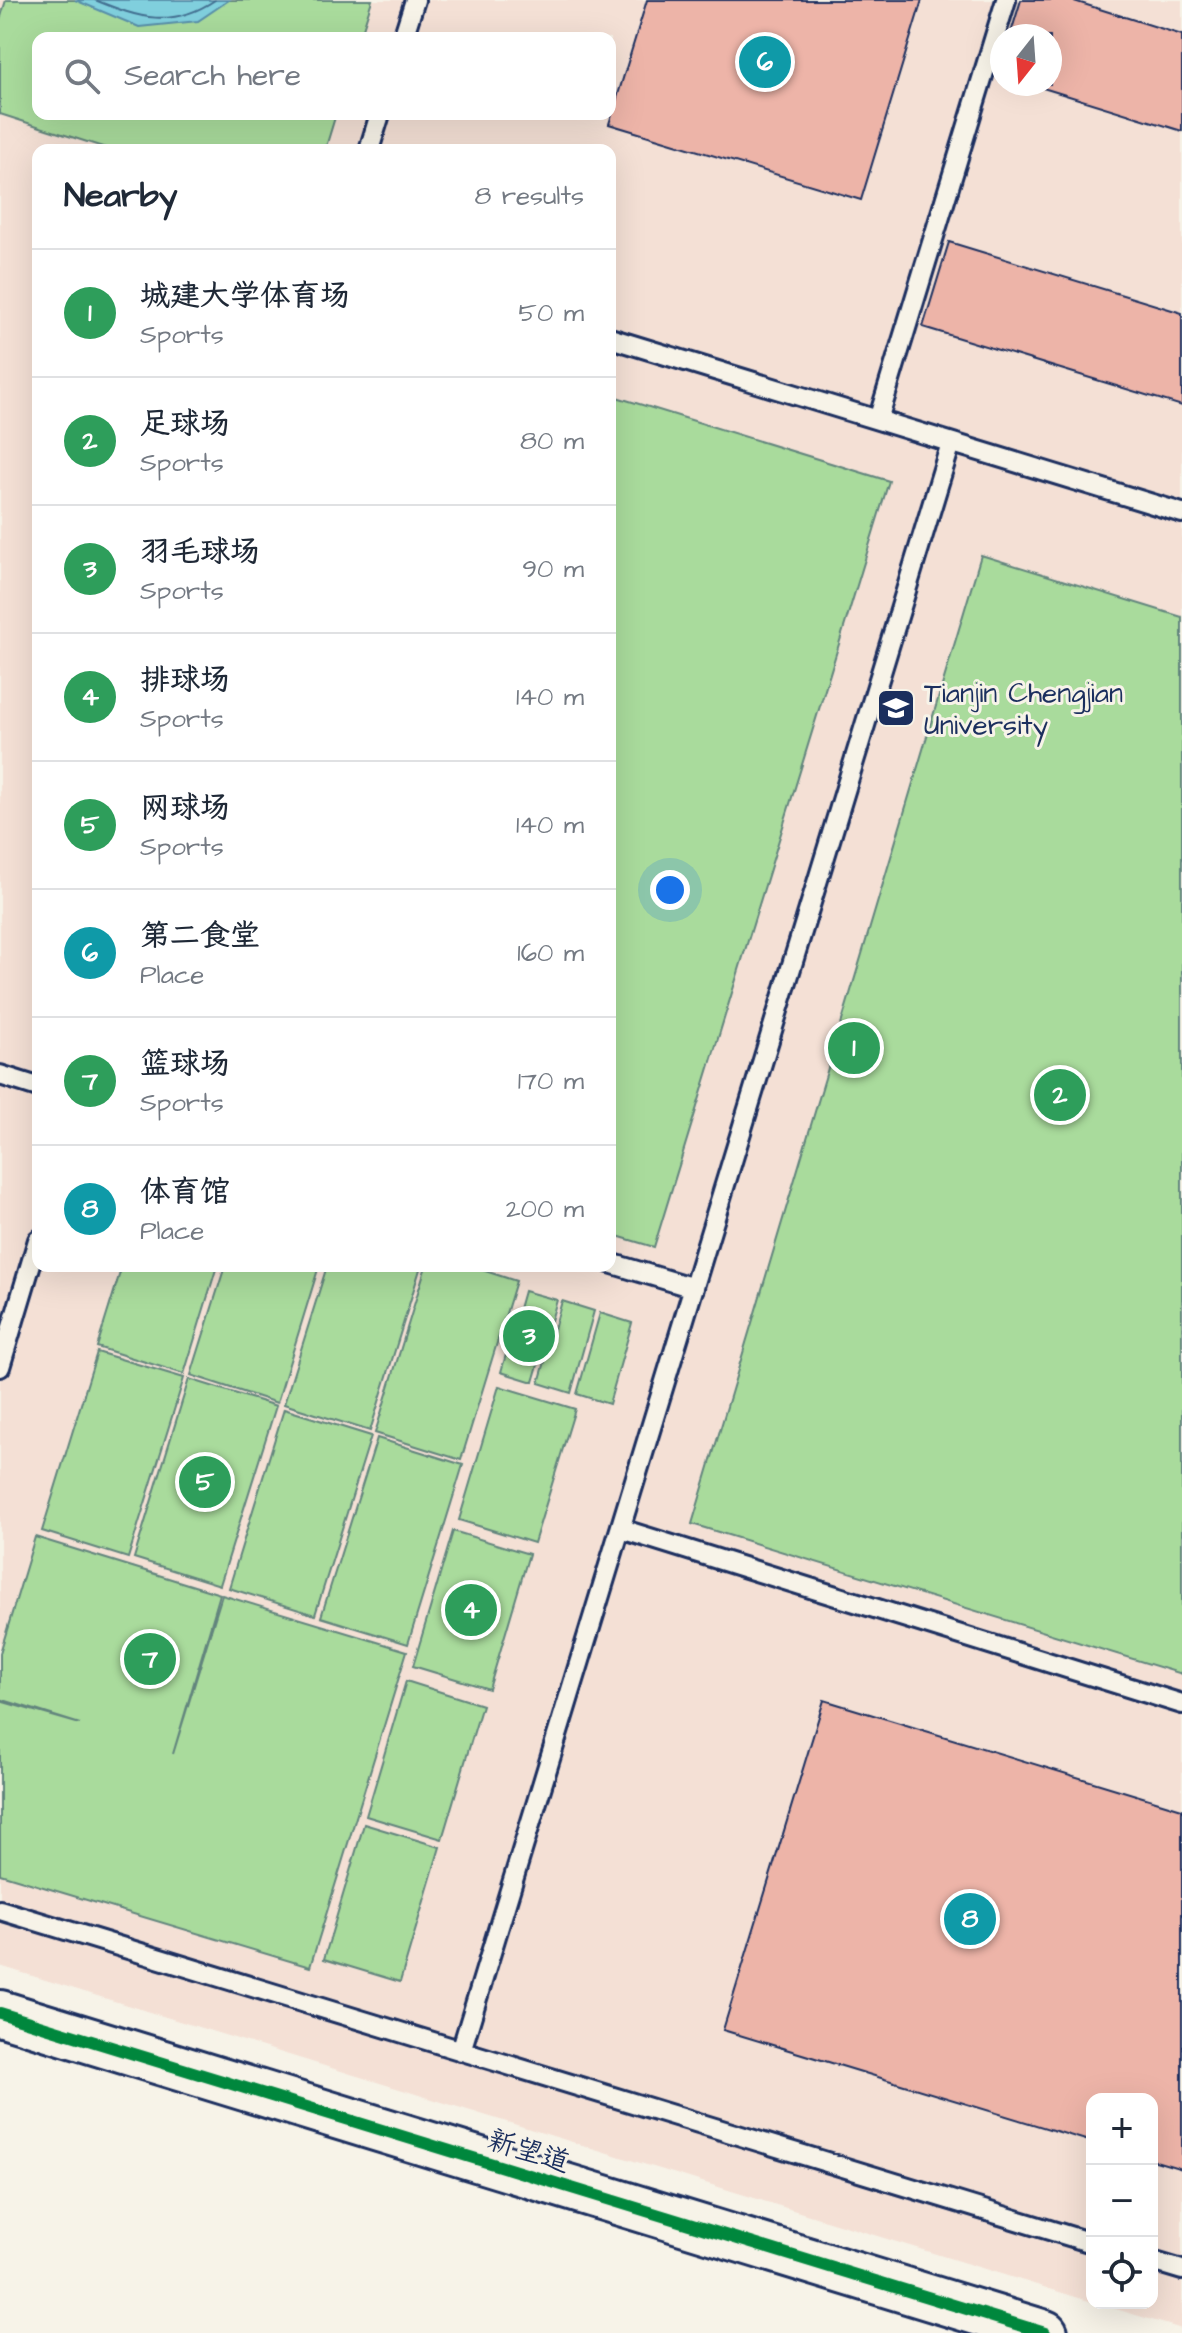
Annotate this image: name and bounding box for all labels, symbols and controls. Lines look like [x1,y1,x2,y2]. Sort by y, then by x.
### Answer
north arrow [990,24,1062,96]
search box [32,32,616,120]
pin: 6 [739,32,791,92]
icon: search [60,54,104,98]
text: Search here [124,55,301,97]
text: Nearby [64,172,178,220]
text: 8 results [474,178,584,214]
text: 城建大学体育场 [140,275,350,317]
text: 1 [88,295,92,331]
text: 50 m [519,295,584,331]
text: Sports [140,317,224,353]
text: 足球场 [140,403,230,445]
text: 2 [83,423,97,459]
text: 80 m [520,423,584,459]
text: Sports [140,445,224,481]
text: 羽毛球场 [140,531,260,573]
text: 3 [83,551,97,587]
text: 90 m [522,551,584,587]
text: Sports [140,573,224,609]
text: 排球场 [140,659,230,701]
place label: Tianjin Chengjian University [924,674,1123,747]
text: 4 [81,679,99,715]
text: 140 m [516,679,584,715]
school or university icon: Tianjin Chengjian University [875,687,917,729]
text: Sports [140,701,224,737]
text: 网球场 [140,787,230,829]
text: 5 [81,807,99,843]
text: 140 m [516,807,584,843]
text: Sports [140,829,224,865]
your location [650,870,690,910]
text: 第二食堂 [140,915,260,957]
text: 6 [82,935,98,971]
text: 160 m [517,935,584,971]
text: Place [140,957,204,993]
pin: 1 [828,1018,880,1078]
text: 篮球场 [140,1043,230,1085]
text: 7 [82,1063,98,1099]
text: 170 m [518,1063,584,1099]
pin: 2 [1034,1065,1086,1125]
text: Sports [140,1085,224,1121]
text: 体育馆 [140,1171,230,1213]
text: 8 [82,1191,98,1227]
text: 200 m [506,1191,584,1227]
text: Place [140,1213,204,1249]
pin: 3 [503,1306,555,1366]
pin: 5 [179,1452,231,1512]
pin: 4 [445,1580,497,1640]
pin: 7 [124,1629,176,1689]
pin: 8 [944,1889,996,1949]
map controls [1086,2093,1158,2309]
button: + [1086,2093,1158,2165]
street label: 新望道 [483,2121,574,2182]
button: − [1086,2165,1158,2237]
button: locate [1086,2237,1158,2309]

